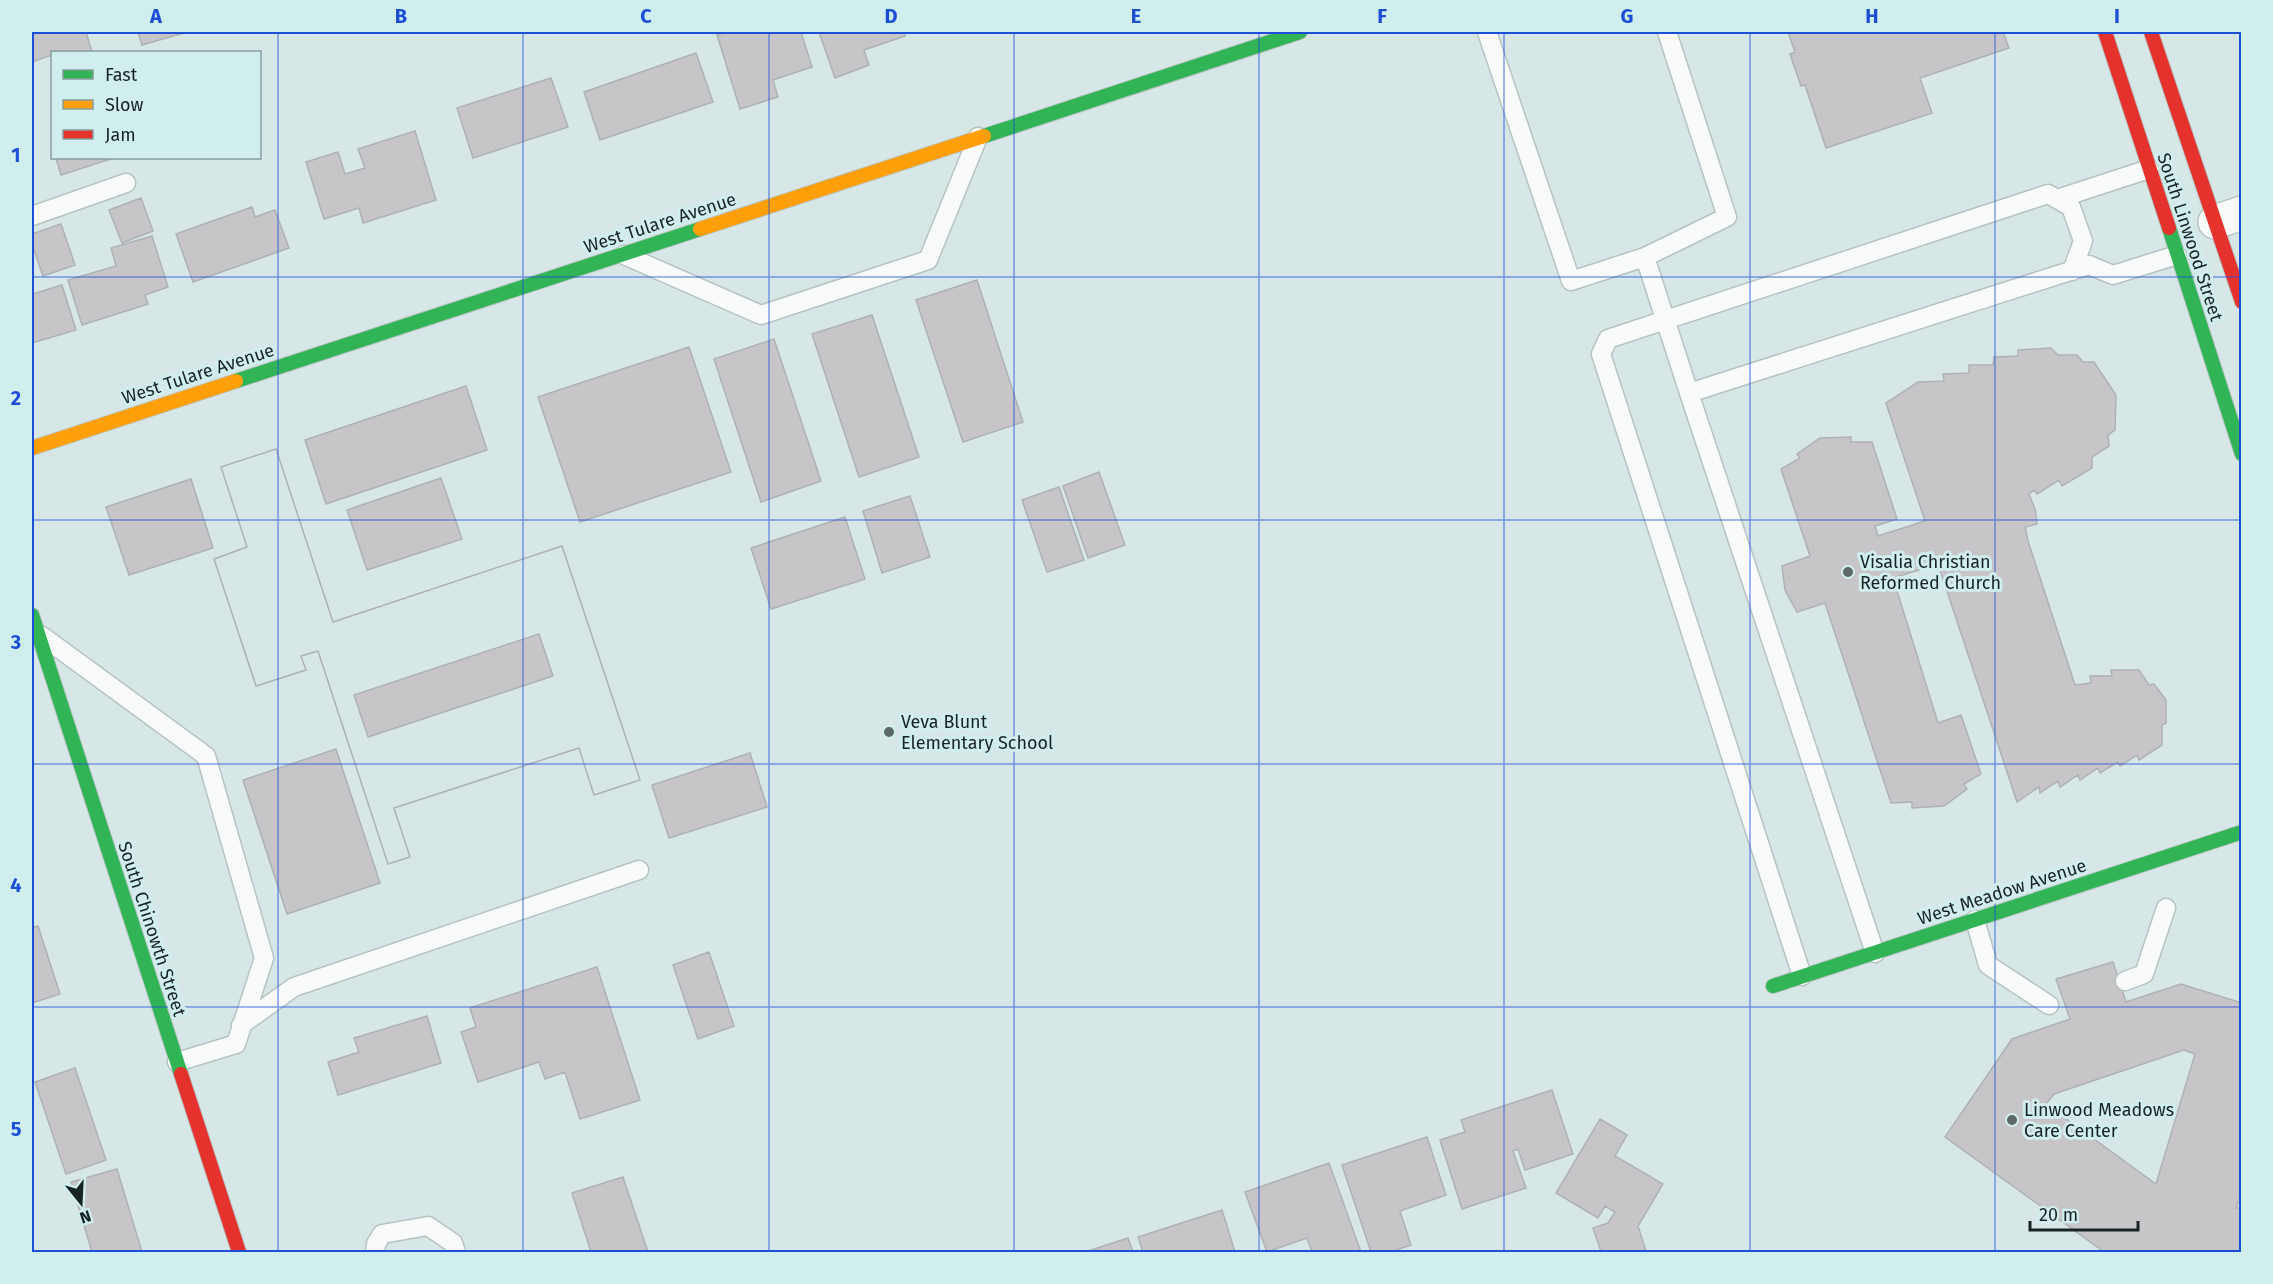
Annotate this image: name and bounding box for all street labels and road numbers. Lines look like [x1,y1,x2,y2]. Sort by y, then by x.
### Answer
street label: South Linwood Street [2152,150,2228,324]
street label: West Tulare Avenue [581,188,739,258]
street label: West Tulare Avenue [119,339,277,409]
street label: South Chinowth Street [113,839,191,1020]
street label: West Meadow Avenue [1915,854,2089,930]

